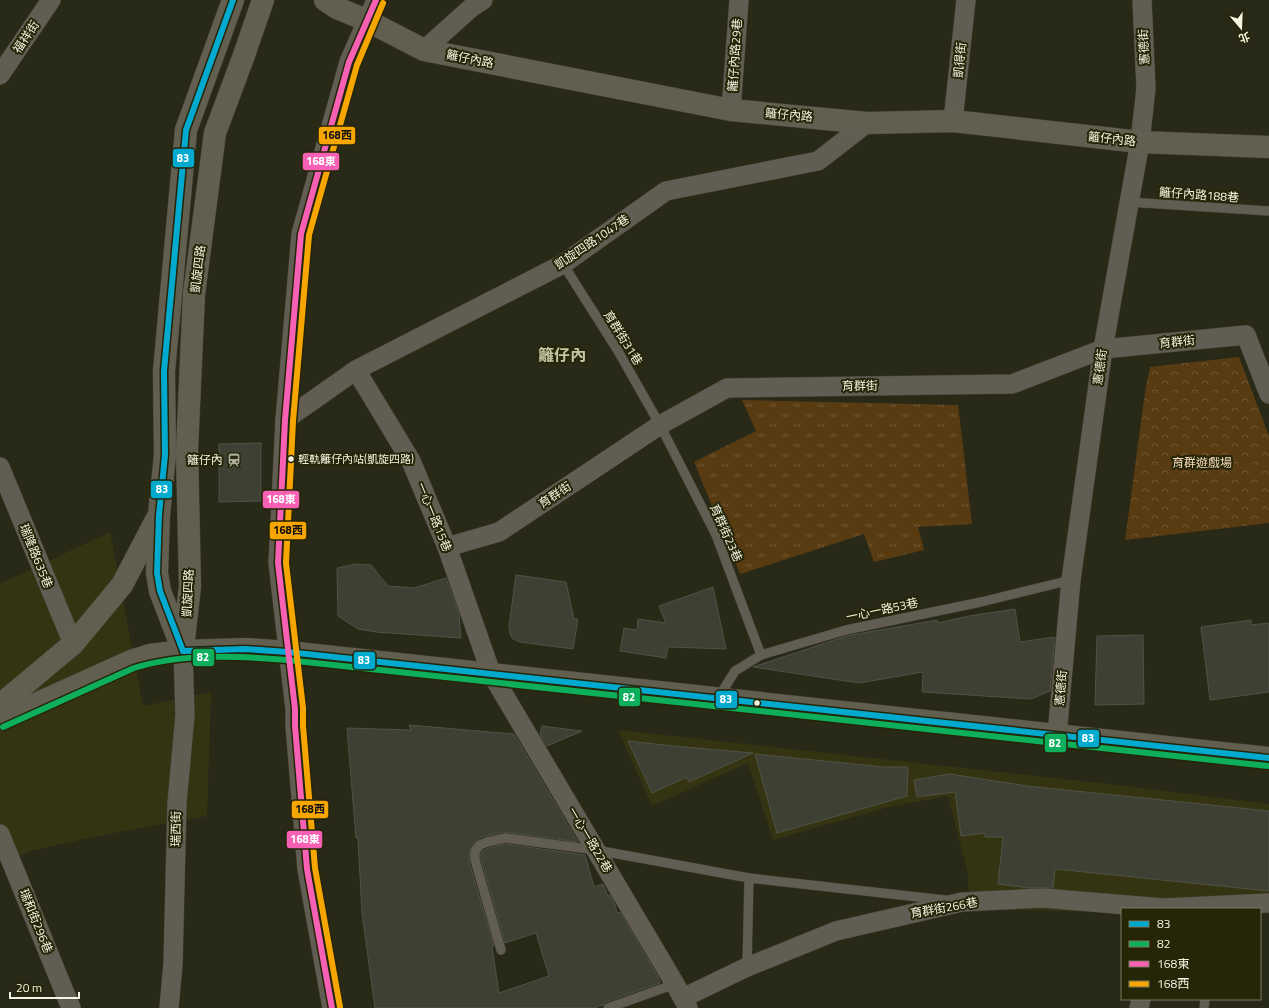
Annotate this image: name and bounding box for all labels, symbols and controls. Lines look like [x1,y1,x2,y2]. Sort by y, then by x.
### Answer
north arrow [1221,8,1261,48]
street label: 福祥街 [8,16,44,57]
street label: 籬仔內路29巷 [722,18,747,92]
text: 北 [1236,28,1252,47]
street label: 憲德街 [1133,29,1154,66]
street label: 凱得街 [948,41,971,79]
street label: 籬仔內路 [445,45,495,72]
street label: 籬仔內路 [764,103,814,126]
line badge: 168西 [318,126,356,145]
text: 168西 [322,127,352,143]
street label: 籬仔內路 [1087,127,1137,150]
line badge: 83 [172,148,195,168]
text: 83 [177,150,189,166]
line badge: 168東 [302,152,340,171]
text: 168東 [306,153,336,169]
street label: 籬仔內路188巷 [1158,182,1240,207]
street label: 凱旋四路1047巷 [550,209,633,274]
street label: 凱旋四路 [185,244,210,294]
street label: 育群街31巷 [599,307,648,369]
street label: 育群街 [1158,330,1196,353]
district label: 籬仔內 [538,343,586,367]
street label: 憲德街 [1088,348,1111,386]
street label: 育群街 [842,376,878,395]
place label: 籬仔內 [187,450,223,469]
place label: 輕軌籬仔內站(凱旋四路) [298,451,414,467]
station icon: 籬仔內 [226,452,242,468]
park label: 育群遊戲場 [1172,453,1232,472]
marker: 輕軌籬仔內站(凱旋四路) [286,454,296,464]
street label: 育群街 [534,477,575,513]
street label: 一心一路15巷 [412,479,457,554]
line badge: 83 [150,480,173,499]
text: 83 [156,481,168,497]
line badge: 168東 [262,490,300,509]
text: 168東 [266,491,296,507]
street label: 育群街23巷 [705,501,748,565]
street label: 瑞隆路635巷 [15,521,58,591]
line badge: 168西 [269,521,307,540]
text: 168西 [273,522,303,538]
street label: 凱旋四路 [177,569,198,617]
street label: 一心一路53巷 [844,593,920,626]
line badge: 82 [192,648,215,667]
text: 82 [197,649,209,665]
line badge: 83 [353,651,376,670]
text: 83 [358,652,370,668]
street label: 憲德街 [1049,669,1072,707]
line badge: 82 [618,687,641,707]
text: 82 [623,689,635,705]
line badge: 83 [715,690,738,709]
text: 83 [720,691,732,707]
unlabelled marker [752,698,762,708]
line badge: 83 [1077,729,1100,748]
text: 83 [1082,730,1094,746]
line badge: 82 [1044,733,1067,753]
text: 82 [1049,735,1061,751]
line badge: 168西 [291,800,329,819]
text: 168西 [295,801,325,817]
street label: 一心一路22巷 [563,803,617,876]
street label: 瑞西街 [166,811,185,847]
line badge: 168東 [286,830,323,849]
text: 168東 [290,831,320,847]
street label: 瑞和街296巷 [15,886,58,956]
street label: 育群街266巷 [909,892,979,923]
legend [1121,908,1261,1000]
text: 83 [1157,914,1170,933]
text: 82 [1157,934,1170,953]
text: 168東 [1157,954,1189,973]
scale bar [10,974,79,1000]
text: 168西 [1157,974,1189,993]
text: 20 m [16,978,42,997]

